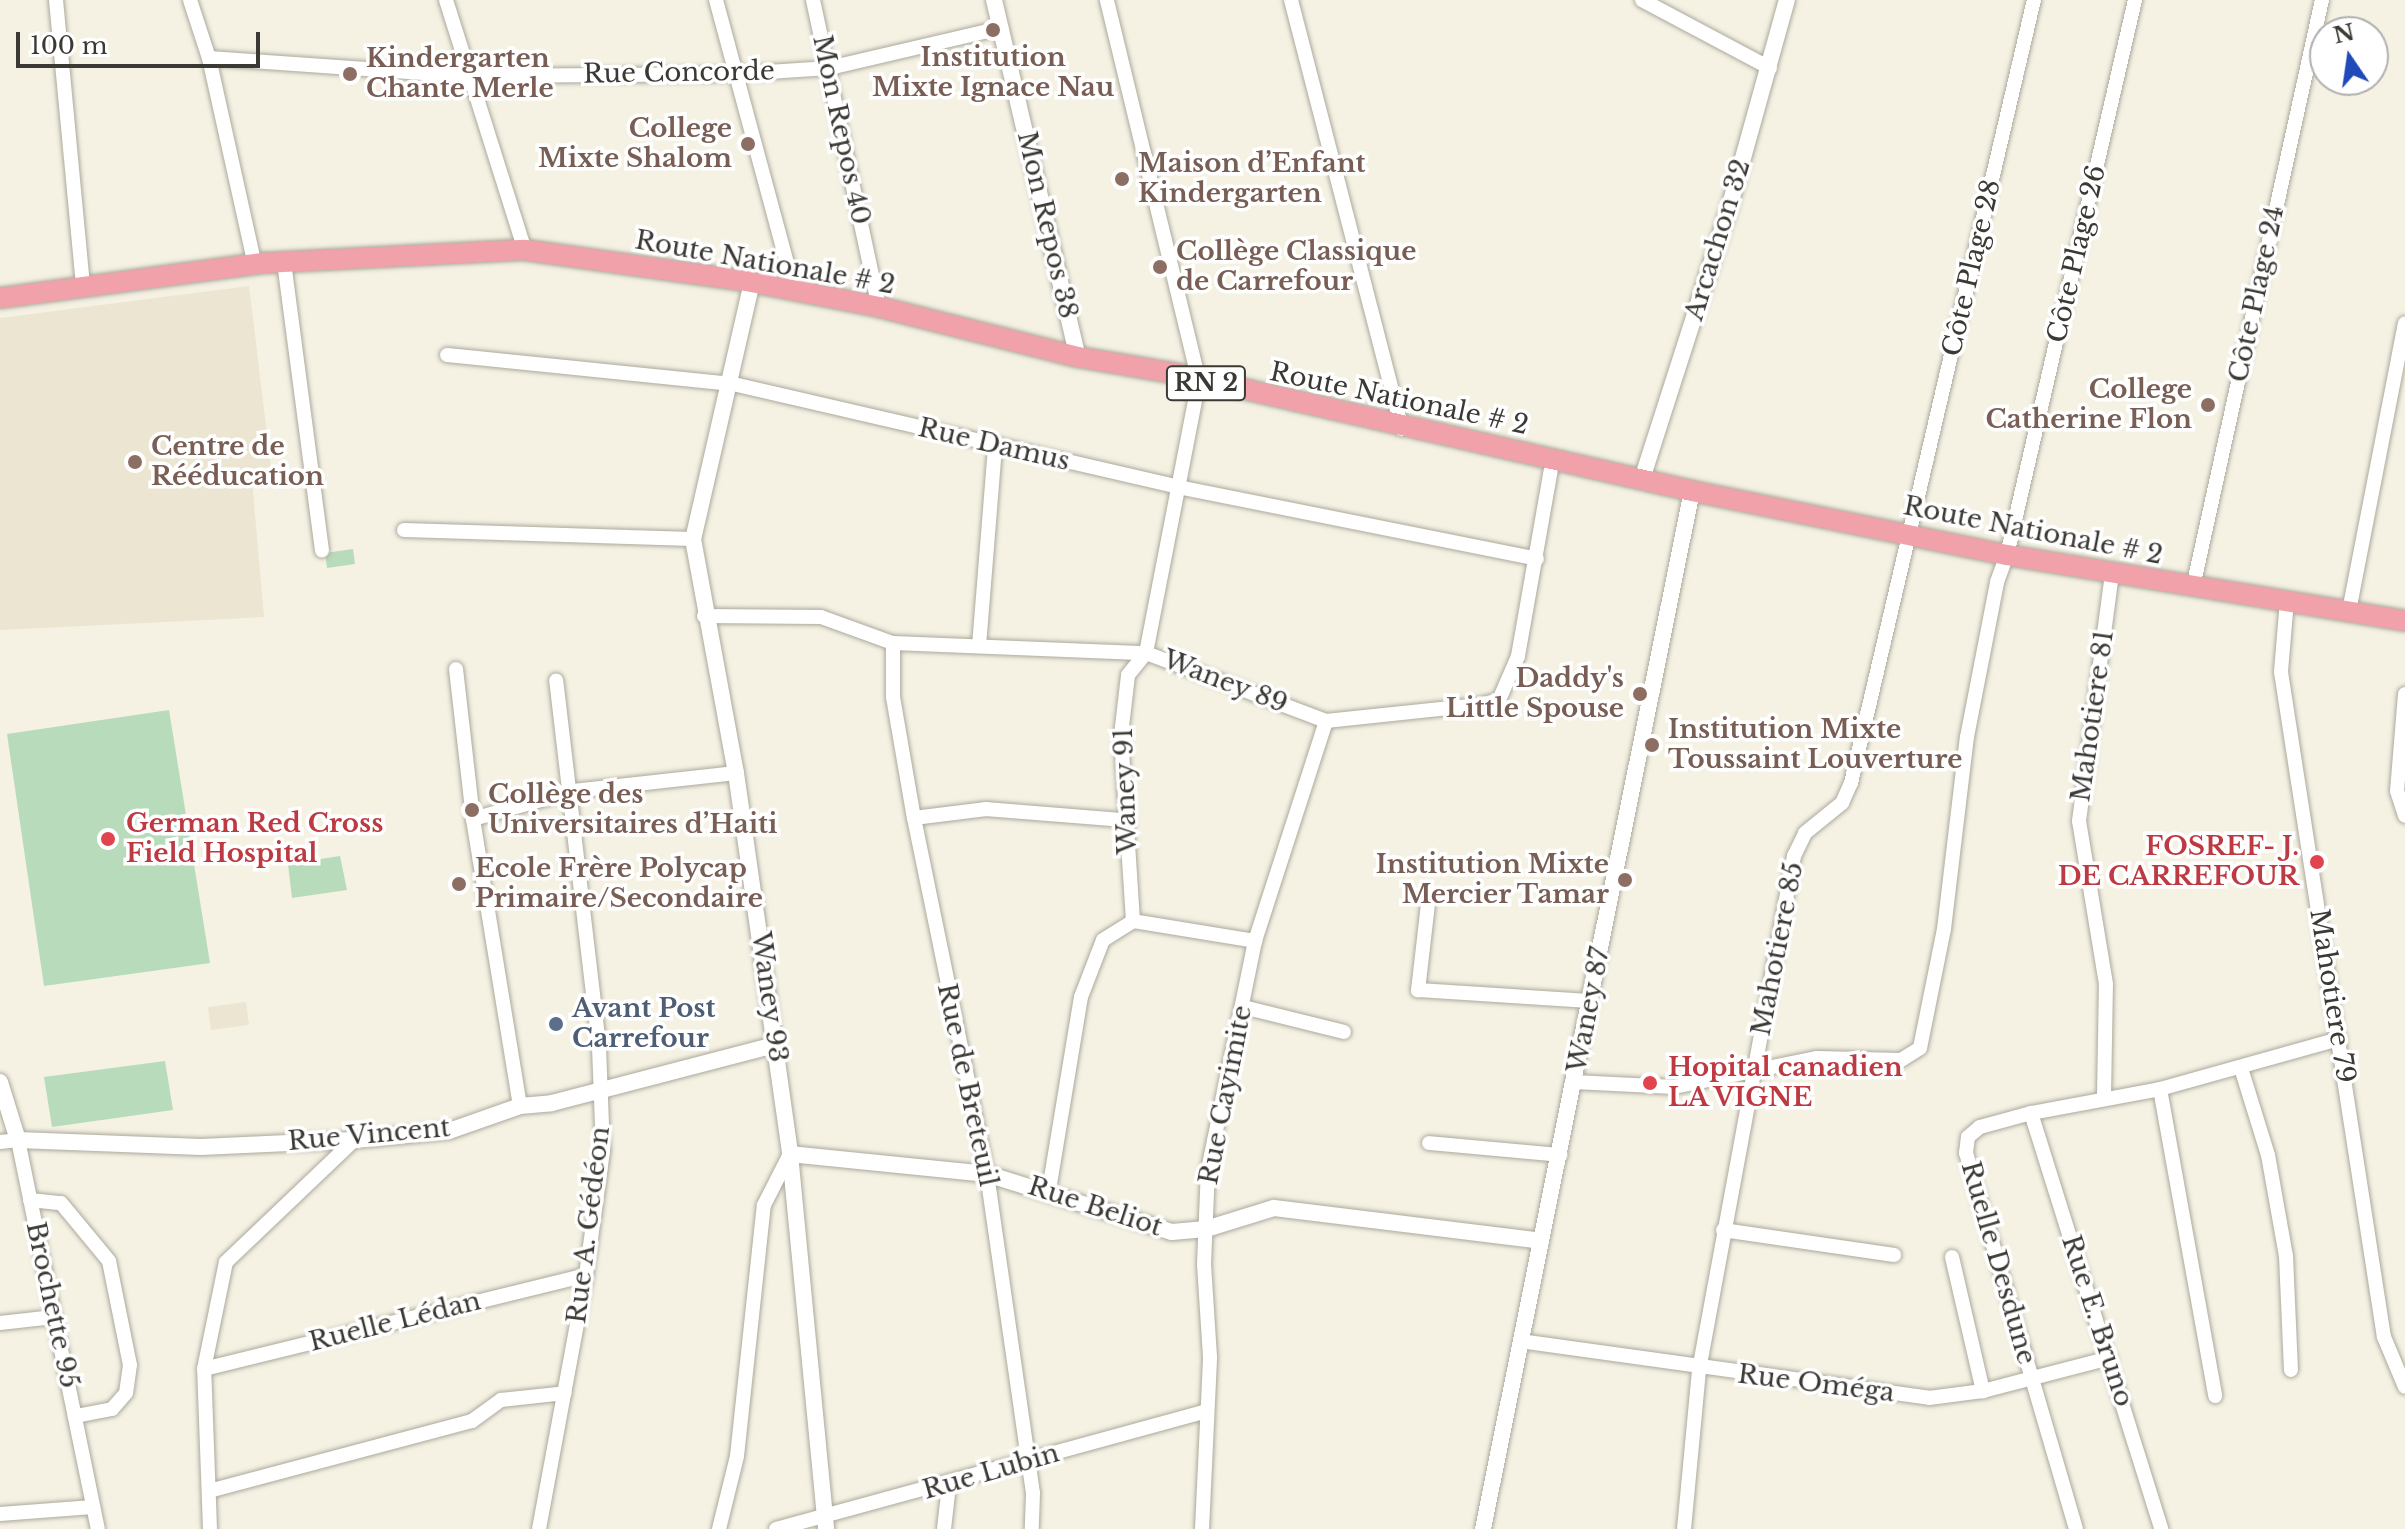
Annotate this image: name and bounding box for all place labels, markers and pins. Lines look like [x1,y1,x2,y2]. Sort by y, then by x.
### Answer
marker: Institution Mixte Ignace Nau [984,21,1002,39]
place label: Institution Mixte Ignace Nau [872,42,1114,104]
place label: Kindergarten Chante Merle [366,43,554,104]
marker: Kindergarten Chante Merle [341,65,359,83]
place label: College Mixte Shalom [538,113,732,174]
marker: College Mixte Shalom [739,135,757,153]
place label: Maison d’Enfant Kindergarten [1138,148,1366,210]
marker: Maison d’Enfant Kindergarten [1113,170,1131,188]
place label: Collège Classique de Carrefour [1176,236,1416,298]
marker: Collège Classique de Carrefour [1151,258,1169,276]
place label: College Catherine Flon [1985,374,2192,436]
marker: College Catherine Flon [2199,396,2217,414]
place label: Centre de Rééducation [151,431,324,492]
marker: Centre de Rééducation [126,453,144,471]
place label: Daddy's Little Spouse [1446,663,1624,724]
marker: Daddy's Little Spouse [1631,685,1649,703]
place label: Institution Mixte Toussaint Louverture [1668,714,1962,776]
marker: Institution Mixte Toussaint Louverture [1643,736,1661,754]
place label: Collège des Universitaires d’Haiti [488,779,777,840]
marker: Collège des Universitaires d’Haiti [463,801,481,819]
place label: German Red Cross Field Hospital [126,808,383,870]
marker: German Red Cross Field Hospital [97,828,119,850]
place label: FOSREF- J. DE CARREFOUR [2058,831,2299,892]
place label: Institution Mixte Mercier Tamar [1376,849,1609,910]
marker: FOSREF- J. DE CARREFOUR [2306,851,2328,873]
place label: Ecole Frère Polycap Primaire/Secondaire [475,853,763,914]
marker: Institution Mixte Mercier Tamar [1616,871,1634,889]
marker: Ecole Frère Polycap Primaire/Secondaire [450,875,468,893]
place label: Avant Post Carrefour [572,993,715,1054]
marker: Avant Post Carrefour [547,1015,565,1033]
place label: Hopital canadien LA VIGNE [1668,1052,1903,1114]
marker: Hopital canadien LA VIGNE [1639,1072,1661,1094]

